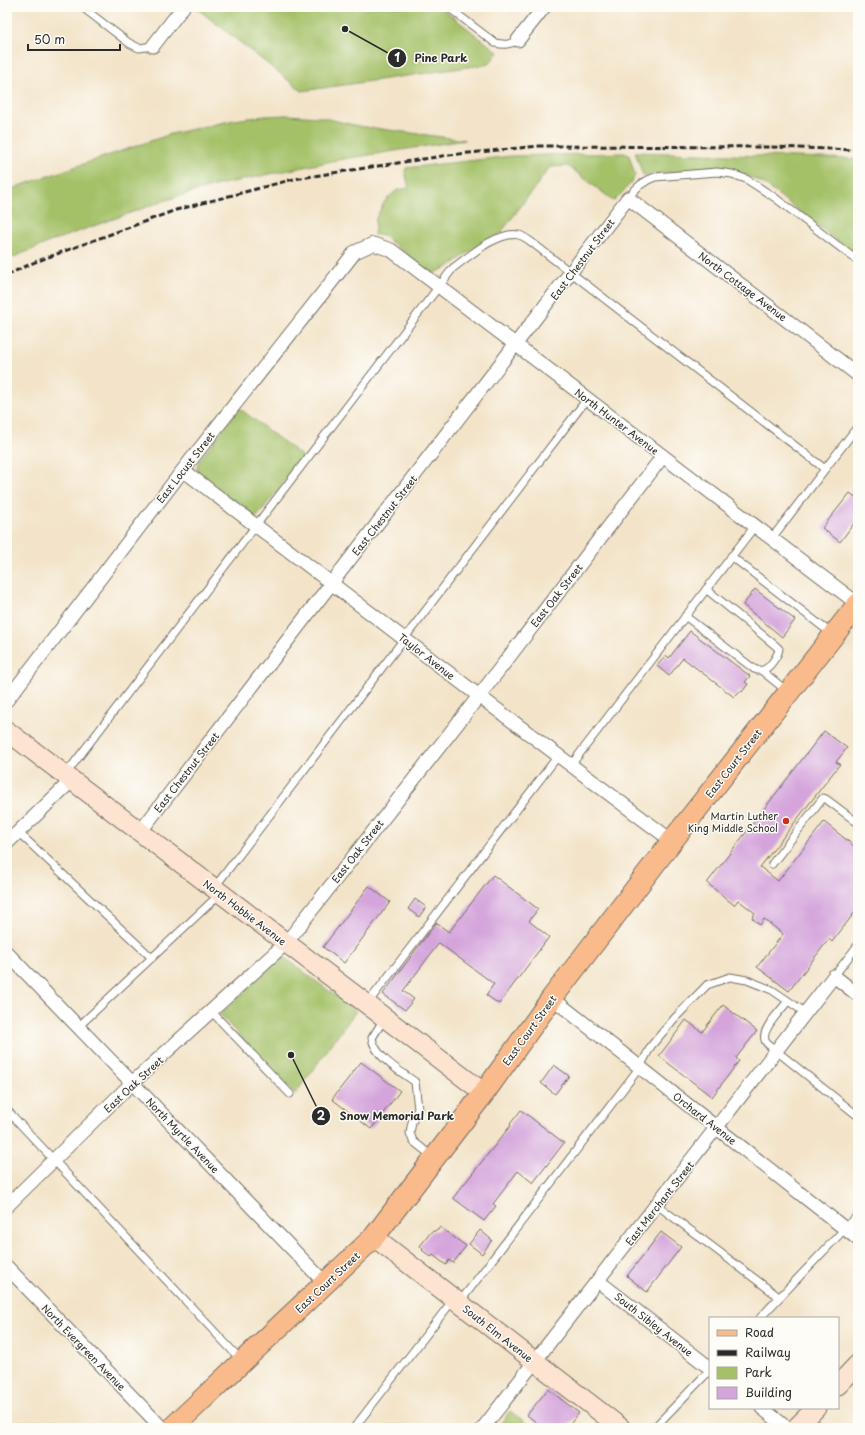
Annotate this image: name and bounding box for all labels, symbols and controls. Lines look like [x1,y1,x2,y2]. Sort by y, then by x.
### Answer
scale bar [28,26,120,52]
text: 50 m [34,30,65,48]
callout: Pine Park [387,46,476,69]
text: 1 [394,48,400,66]
text: Pine Park [414,49,468,66]
street label: East Chestnut Street [546,215,618,303]
street label: North Cottage Avenue [696,248,791,325]
street label: North Hunter Avenue [572,384,662,458]
street label: East Locust Street [152,428,218,506]
street label: East Chestnut Street [348,472,420,558]
street label: East Oak Street [526,560,586,630]
street label: Taylor Avenue [396,629,459,683]
street label: East Court Street [701,725,765,801]
street label: East Chestnut Street [150,729,222,815]
place label: Martin Luther King Middle School [688,808,778,835]
street label: East Oak Street [327,816,387,886]
marker: Martin Luther King Middle School [781,816,791,826]
street label: North Hobbie Avenue [200,876,290,949]
street label: East Court Street [498,992,560,1068]
street label: East Oak Street [100,1052,166,1116]
street label: Orchard Avenue [670,1088,740,1148]
street label: North Myrtle Avenue [143,1094,223,1176]
callout: Snow Memorial Park [311,1104,463,1127]
text: 2 [317,1106,326,1124]
text: Snow Memorial Park [340,1107,455,1124]
street label: East Merchant Street [621,1158,697,1248]
street label: East Court Street [291,1248,363,1316]
street label: South Sibley Avenue [612,1289,697,1360]
street label: North Evergreen Avenue [39,1300,130,1394]
street label: South Elm Avenue [460,1301,537,1366]
legend [709,1317,839,1409]
text: Road [745,1323,774,1341]
text: Railway [745,1343,791,1361]
text: Park [745,1363,772,1381]
text: Building [745,1383,792,1401]

